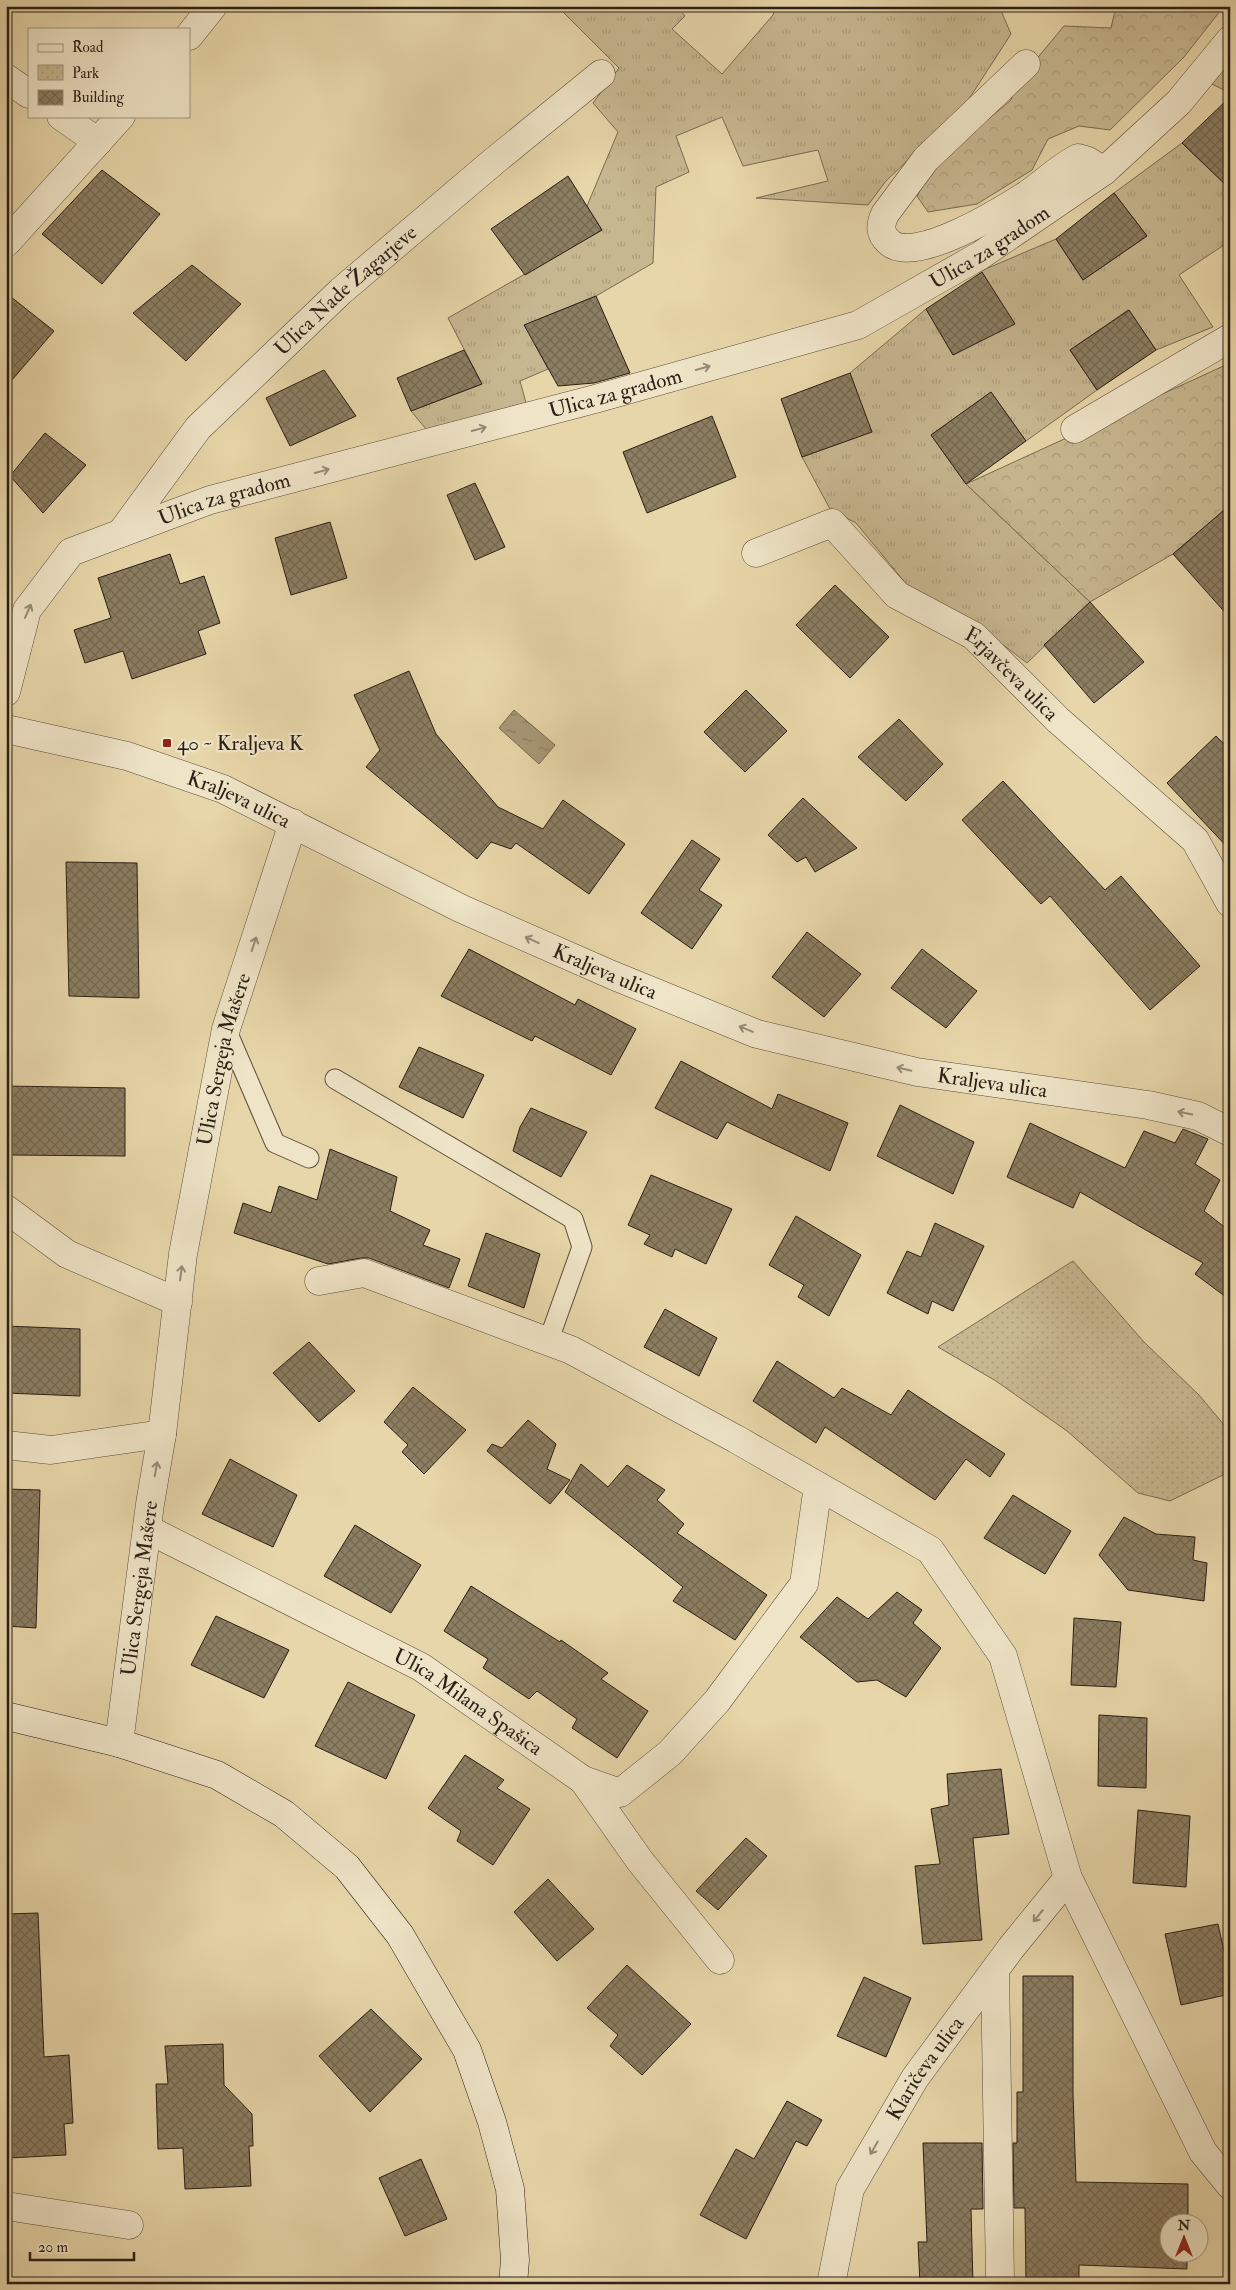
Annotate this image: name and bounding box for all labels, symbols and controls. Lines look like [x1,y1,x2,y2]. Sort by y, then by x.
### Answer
legend [28,28,190,118]
text: Road [72,38,104,57]
text: Park [72,64,99,83]
text: Building [72,88,124,107]
street label: Ulica za gradom [925,199,1055,295]
street label: Ulica Nade Žagarjeve [269,219,423,362]
street label: Ulica za gradom [546,362,685,425]
one-way arrow [695,363,711,373]
one-way arrow [470,424,486,433]
one-way arrow [313,465,329,475]
street label: Ulica za gradom [155,466,293,532]
one-way arrow [24,604,34,619]
street label: Erjavčeva ulica [960,621,1065,727]
place label: 40 ~ Kraljeva K [177,730,304,757]
marker: 40 ~ Kraljeva K [161,737,173,749]
street label: Kraljeva ulica [183,765,295,835]
one-way arrow [525,934,540,944]
one-way arrow [250,937,259,953]
street label: Kraljeva ulica [548,938,661,1006]
street label: Ulica Sergeja Mašere [191,970,257,1148]
one-way arrow [739,1024,754,1034]
street label: Kraljeva ulica [935,1062,1050,1105]
one-way arrow [896,1064,912,1073]
one-way arrow [1178,1108,1194,1117]
one-way arrow [176,1266,186,1282]
one-way arrow [151,1462,161,1478]
street label: Ulica Sergeja Mašere [115,1499,164,1678]
street label: Ulica Milana Spašica [389,1642,548,1762]
one-way arrow [1032,1909,1043,1922]
street label: Klaričeva ulica [880,2011,970,2125]
one-way arrow [868,2141,878,2155]
north arrow [1158,2212,1208,2262]
text: N [1177,2217,1191,2234]
scale bar [30,2230,134,2262]
text: 20 m [38,2238,68,2257]

